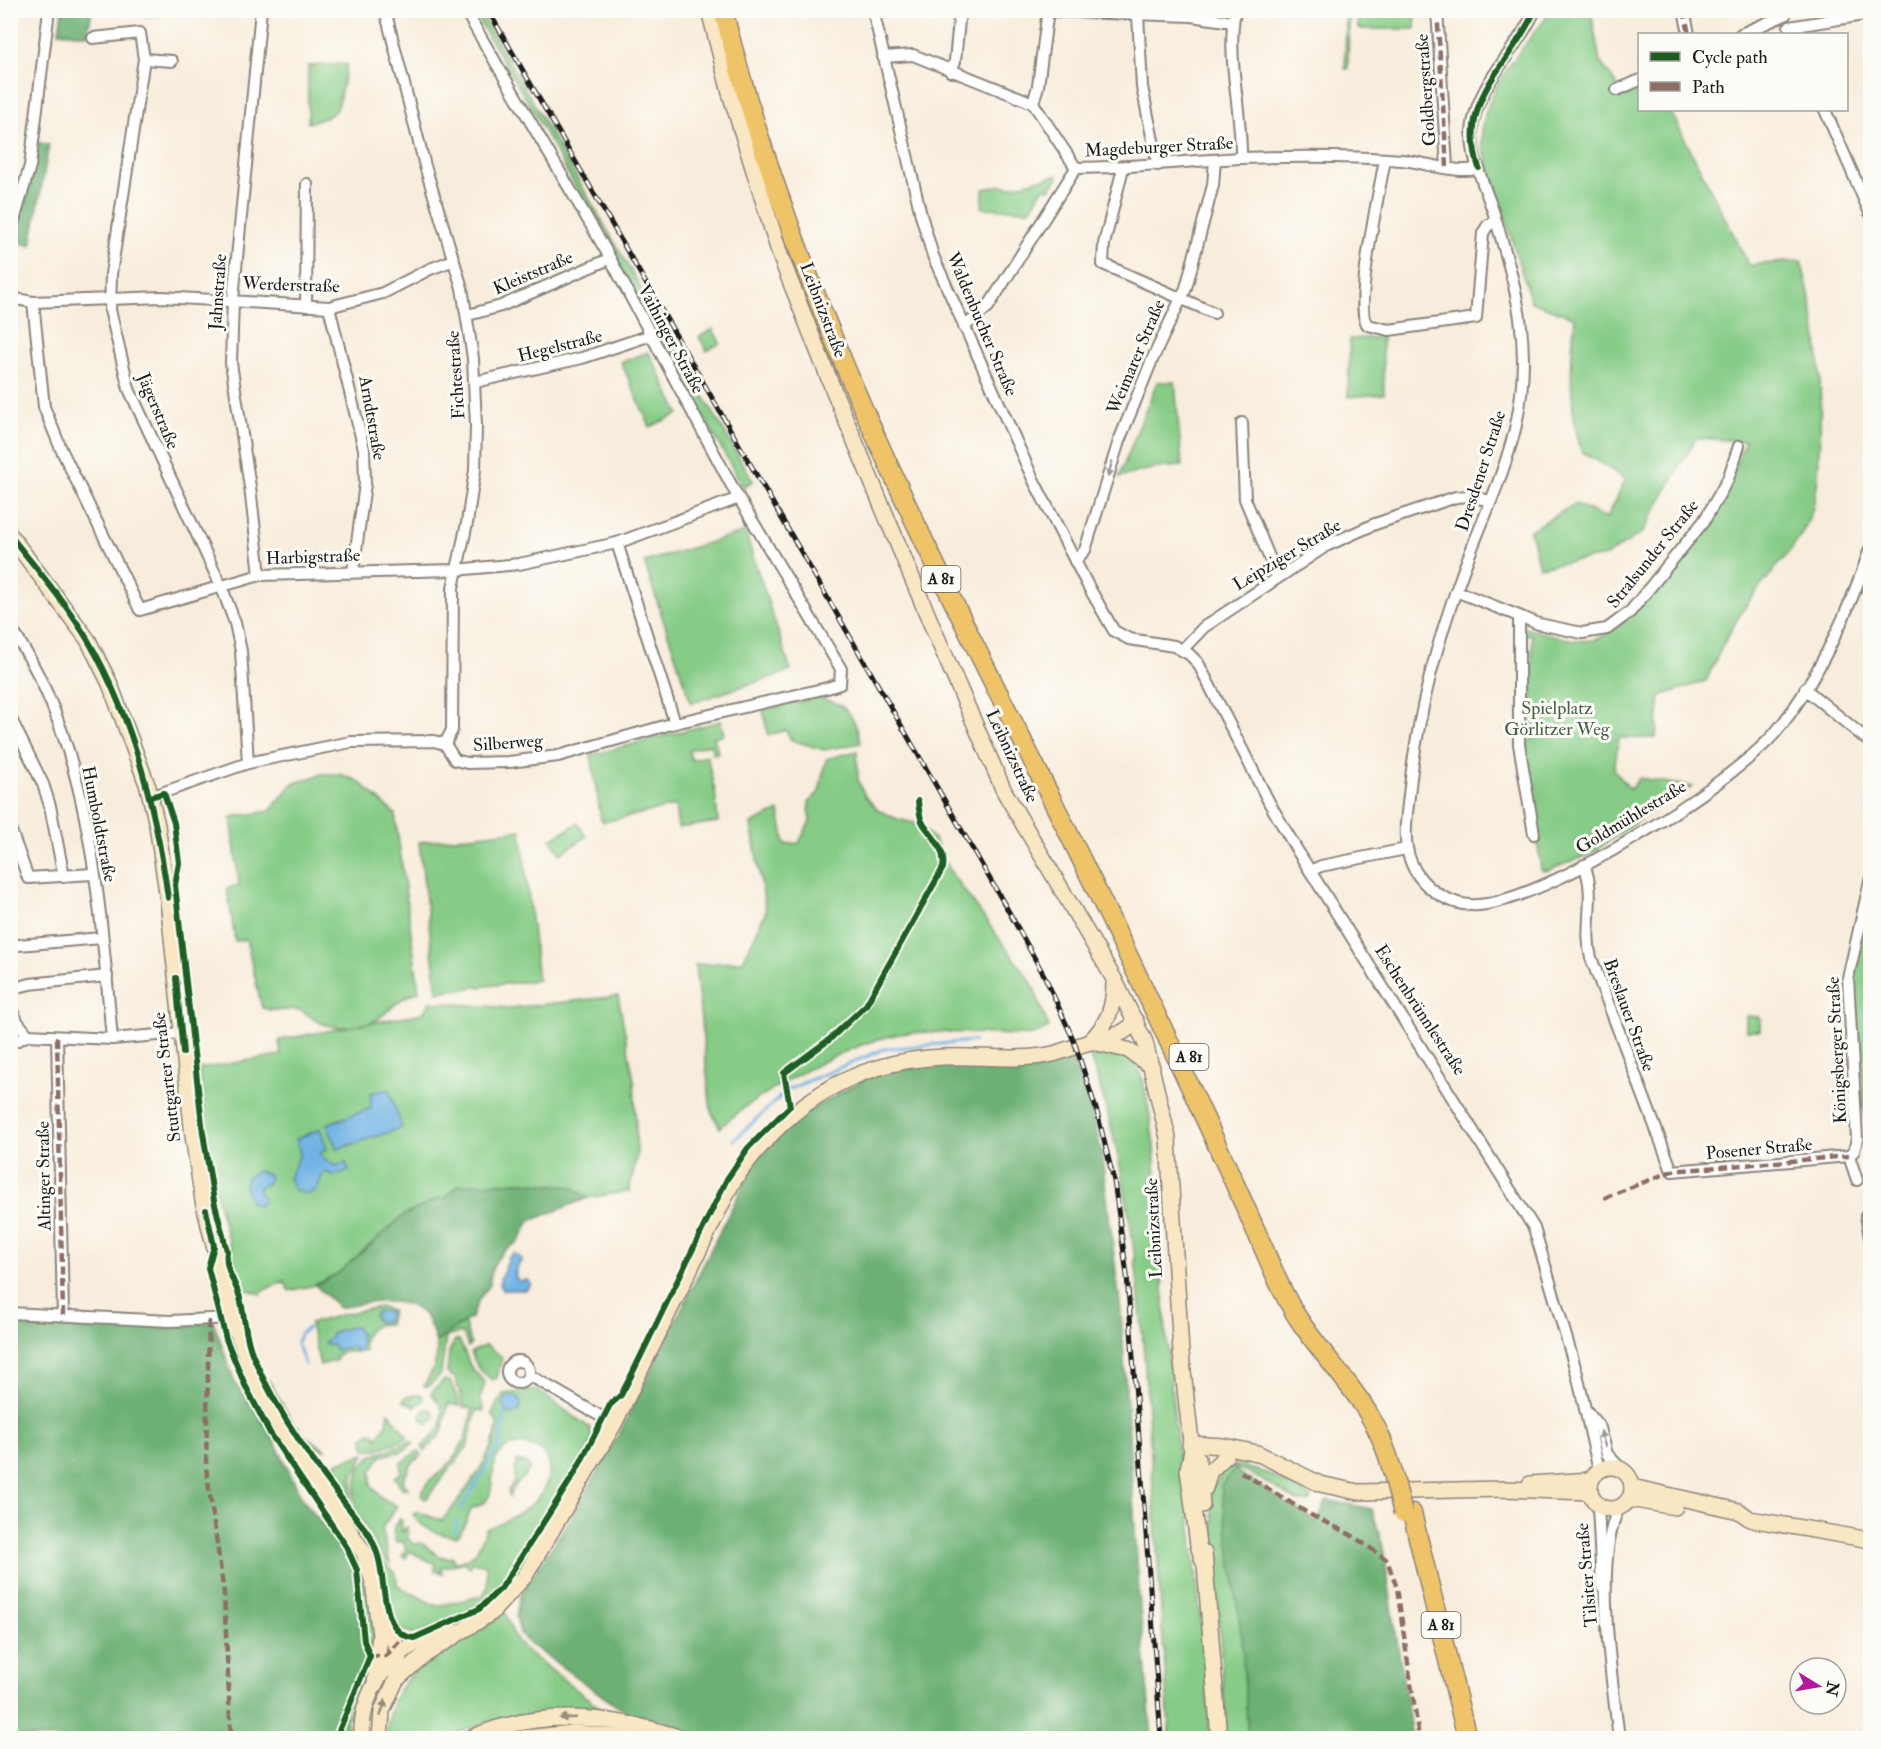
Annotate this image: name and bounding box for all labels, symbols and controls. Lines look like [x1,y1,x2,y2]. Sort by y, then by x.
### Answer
street label: Goldbergstraße [1411,33,1441,147]
legend [1638,33,1848,111]
text: Cycle path [1692,46,1768,69]
text: Path [1692,76,1725,99]
street label: Magdeburger Straße [1084,132,1234,162]
street label: Kleiststraße [489,246,577,300]
street label: Waldenbucher Straße [941,248,1023,400]
street label: Jahnstraße [204,253,232,332]
street label: Leibnizstraße [794,259,852,361]
street label: Werderstraße [241,272,340,298]
street label: Vaihinger Straße [632,280,710,398]
street label: Weimarer Straße [1101,296,1171,419]
street label: Hegelstraße [515,324,605,368]
street label: Fichtestraße [441,329,471,420]
street label: Jägerstraße [131,368,185,453]
street label: Arndtstraße [353,373,391,462]
street label: Dresdener Straße [1451,407,1512,534]
one-way arrow [1105,460,1114,478]
street label: Stralsunder Straße [1602,495,1704,613]
street label: Leipziger Straße [1229,513,1346,596]
street label: Harbigstraße [265,544,361,570]
road number: A 81 [922,566,960,592]
park label: Spielplatz Görlitzer Weg [1504,697,1611,741]
street label: Leibnizstraße [980,706,1044,807]
street label: Silberweg [472,729,545,757]
street label: Humboldtstraße [76,764,122,884]
street label: Goldmühlestraße [1571,775,1691,859]
street label: Eschenbrünnlestraße [1369,940,1471,1080]
street label: Breslauer Straße [1598,955,1660,1075]
street label: Königsberger Straße [1822,975,1852,1124]
street label: Stuttgarter Straße [148,1010,186,1143]
road number: A 81 [1170,1044,1208,1070]
street label: Altinger Straße [32,1120,56,1232]
street label: Posener Straße [1705,1133,1814,1165]
street label: Leibnizstraße [1140,1177,1168,1279]
one-way arrow [1597,1430,1607,1448]
street label: Tilsiter Straße [1571,1522,1603,1628]
road number: A 81 [1422,1612,1460,1638]
north arrow [1788,1656,1848,1716]
text: N [1820,1679,1843,1698]
one-way arrow [379,1699,389,1717]
one-way arrow [559,1714,578,1723]

